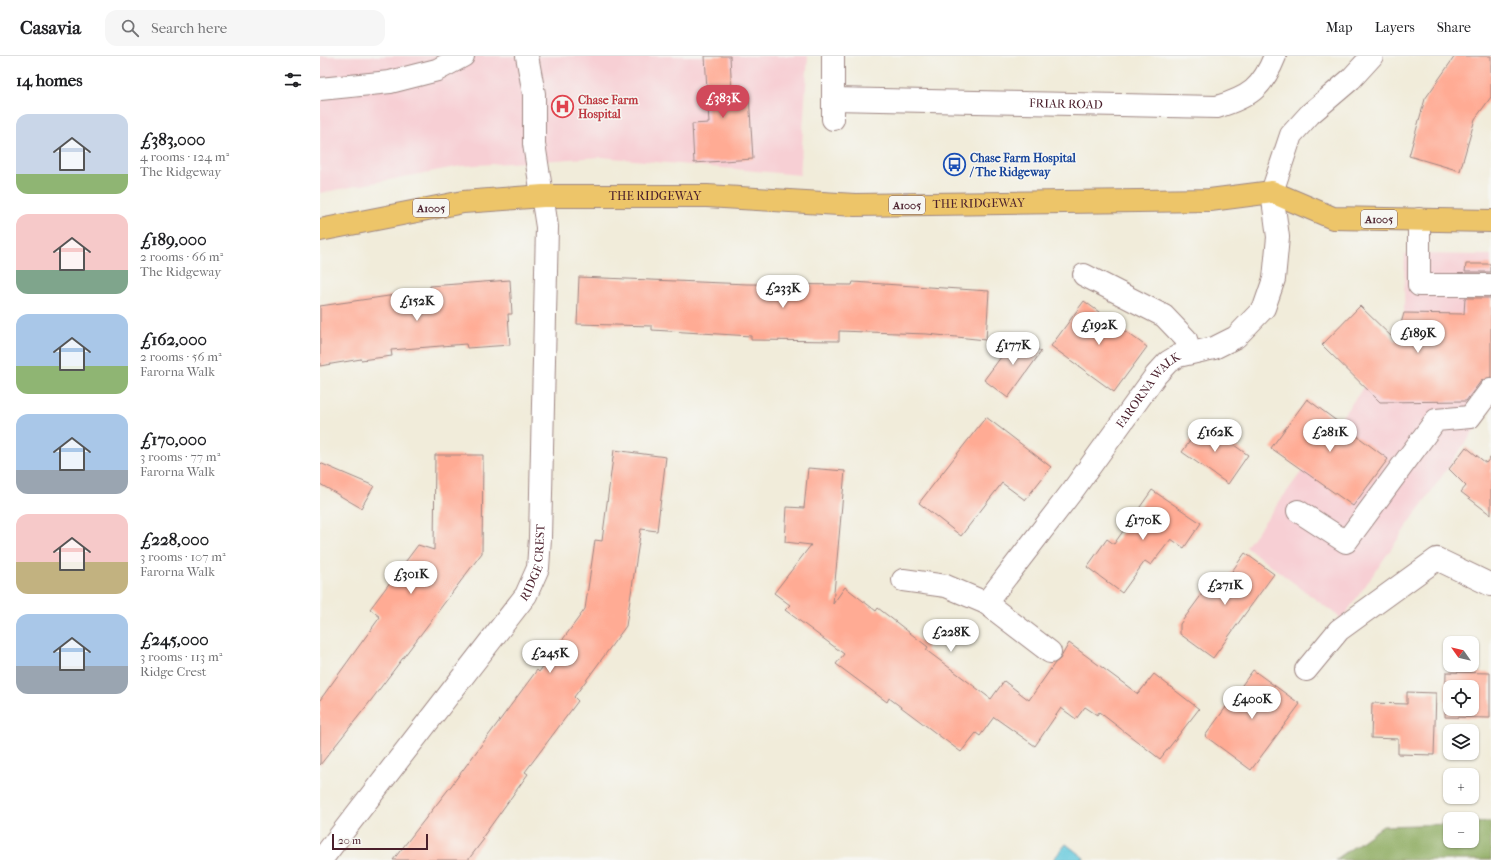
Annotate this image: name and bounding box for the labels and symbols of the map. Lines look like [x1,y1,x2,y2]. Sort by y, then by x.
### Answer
pin: £383K [695,85,751,119]
place label: Chase Farm Hospital [578,93,639,122]
hospital icon: Chase Farm Hospital [549,94,575,120]
street label: FRIAR ROAD [1029,96,1103,112]
place label: Chase Farm Hospital / The Ridgeway [969,151,1076,180]
bus stop icon: Chase Farm Hospital / The Ridgeway [941,152,967,178]
street label: THE RIDGEWAY [609,189,702,203]
road number: A1005 [889,196,925,214]
street label: THE RIDGEWAY [932,196,1026,211]
road number: A1005 [413,199,449,217]
road number: A1005 [1361,210,1397,228]
pin: £233K [755,275,811,309]
pin: £152K [389,288,445,322]
pin: £192K [1071,312,1127,346]
pin: £189K [1390,320,1446,354]
pin: £177K [985,332,1041,366]
street label: FARORNA WALK [1113,349,1184,431]
pin: £162K [1187,419,1243,453]
pin: £281K [1302,419,1358,453]
pin: £170K [1115,507,1171,541]
street label: RIDGE CREST [517,523,547,604]
pin: £301K [383,561,439,595]
pin: £271K [1197,572,1253,606]
pin: £228K [923,619,979,653]
north arrow [1443,636,1479,672]
pin: £245K [522,640,578,674]
pin: £400K [1224,686,1280,720]
scale bar [332,832,428,851]

